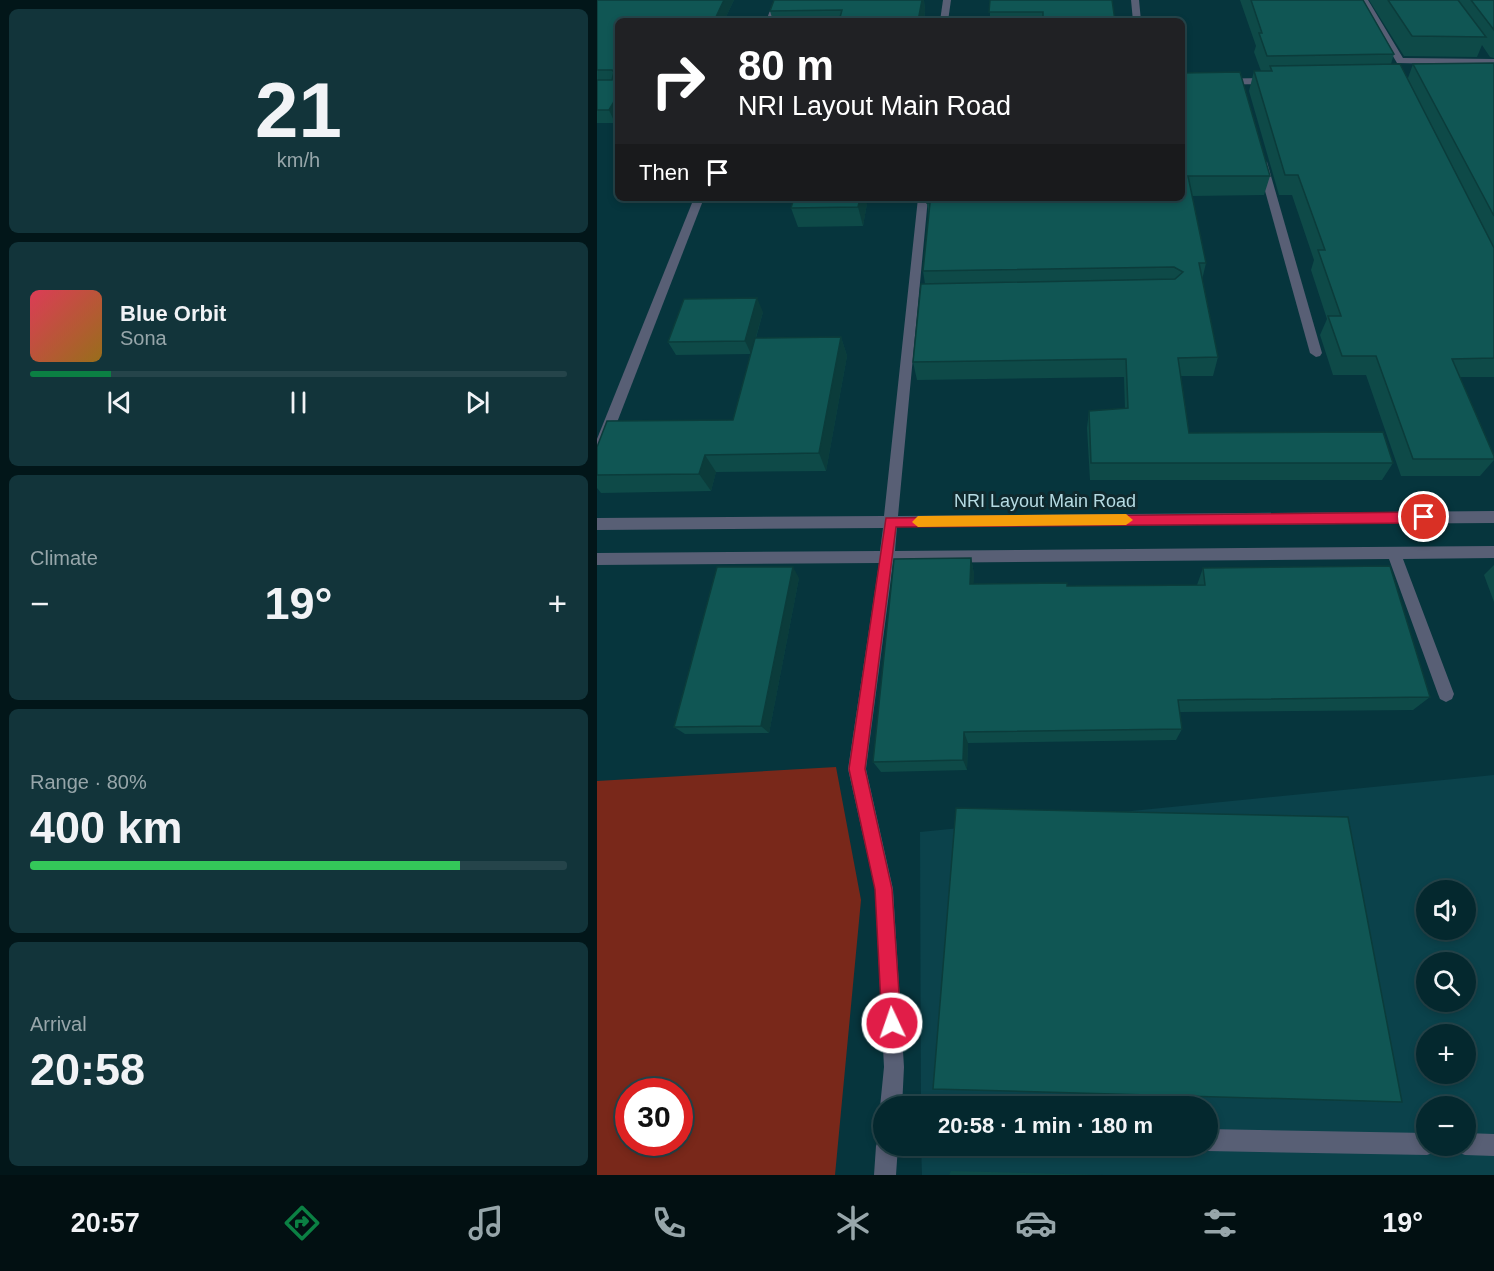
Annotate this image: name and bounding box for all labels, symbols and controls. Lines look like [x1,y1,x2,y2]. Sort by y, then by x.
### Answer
icon: right [639,42,717,120]
text: 80 m [738,42,834,89]
text: 21 [255,66,342,154]
text: NRI Layout Main Road [738,91,1011,121]
text: km/h [277,149,320,171]
icon: arrive [701,156,734,189]
text: Then [639,160,689,185]
text: Blue Orbit [120,301,226,326]
text: Sona [120,327,167,349]
icon: previous [103,386,136,419]
icon: pause [282,386,315,419]
icon: next [461,386,494,419]
street label: NRI Layout Main Road [954,491,1136,511]
pin [1398,491,1449,542]
icon: arrive [1407,500,1440,533]
text: Climate [30,547,98,569]
text: 19° [264,578,333,629]
text: − [30,585,49,622]
text: + [548,585,567,622]
text: Range · 80% [30,771,147,793]
text: 400 km [30,802,183,853]
map controls [1416,880,1476,1156]
button: sound [1416,880,1476,940]
button: search [1416,952,1476,1012]
position arrow [860,991,924,1055]
text: Arrival [30,1013,87,1035]
button: + [1416,1024,1476,1084]
text: 20:58 [30,1044,145,1095]
speed limit sign: 30 [615,1078,693,1156]
button: − [1416,1096,1476,1156]
text: 20:58 · 1 min · 180 m [938,1113,1153,1138]
icon: directions [281,1202,323,1244]
icon: music [465,1202,507,1244]
icon: phone [648,1202,690,1244]
icon: climate [832,1202,874,1244]
icon: car [1015,1202,1057,1244]
icon: filters [1199,1202,1241,1244]
text: 20:57 [71,1208,140,1238]
text: 19° [1382,1208,1423,1238]

